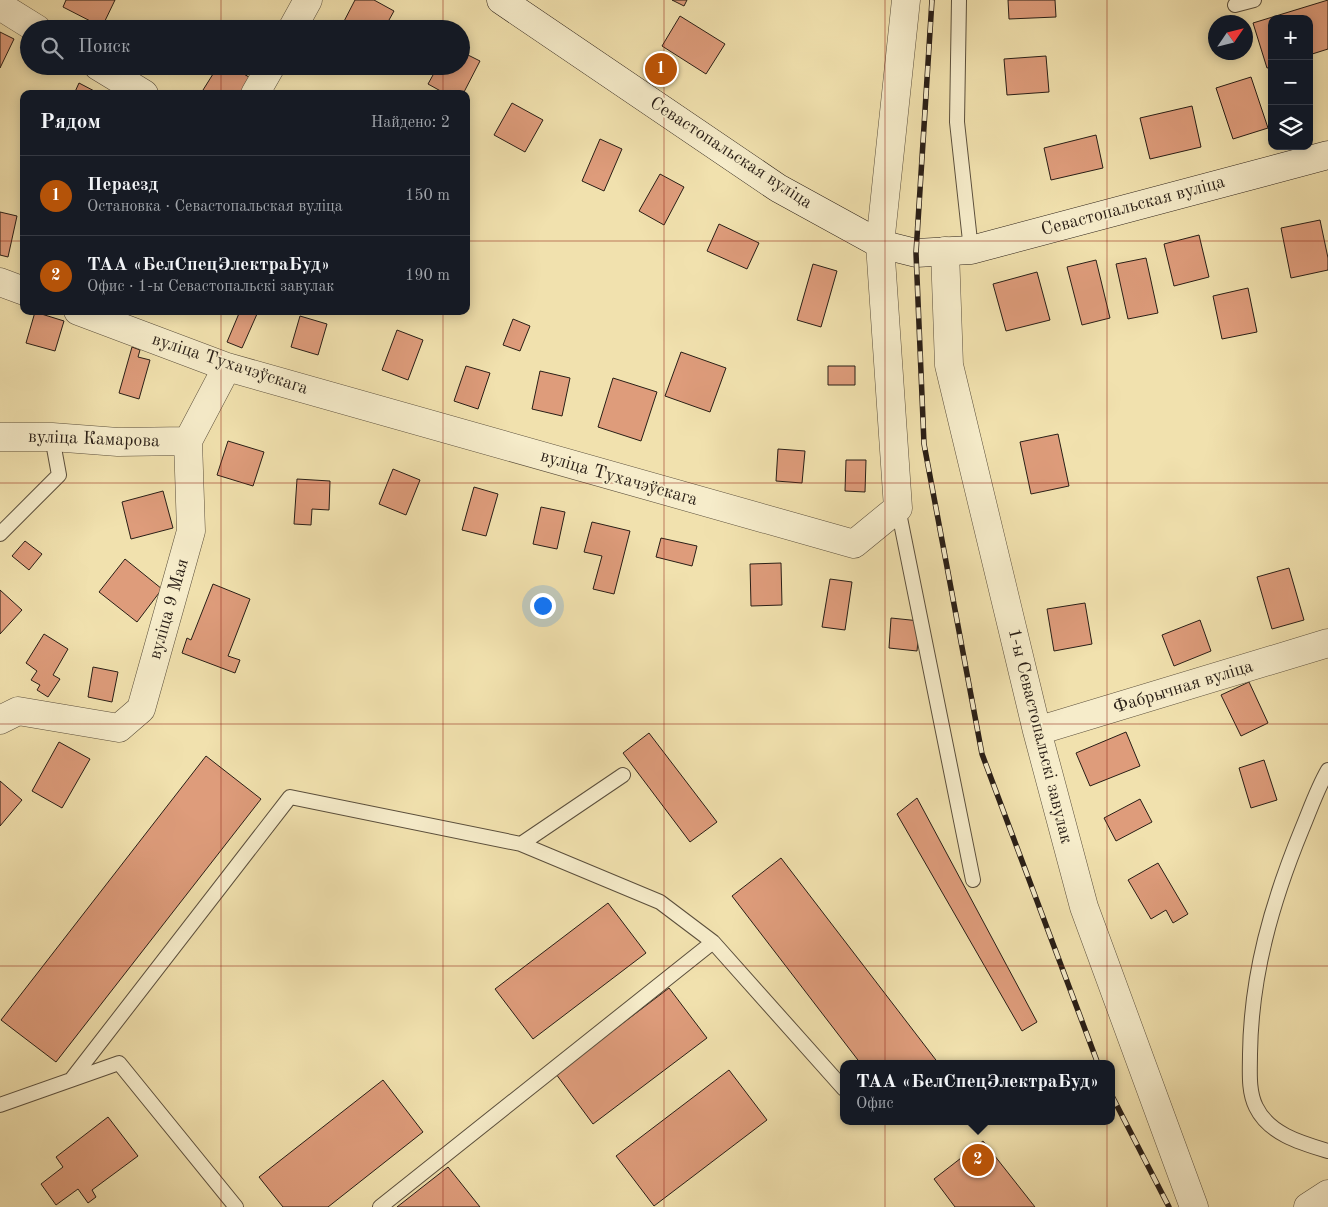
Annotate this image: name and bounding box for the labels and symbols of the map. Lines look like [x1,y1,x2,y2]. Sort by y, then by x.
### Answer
north arrow [1208,15,1253,60]
pin: 1 [645,50,677,88]
street label: Севастопальская вуліца [647,94,815,212]
street label: Севастопальская вуліца [1039,173,1227,239]
street label: вуліца Тухачэўскага [150,330,310,398]
street label: вуліца Камарова [28,428,160,450]
street label: вуліца Тухачэўскага [538,447,700,509]
street label: вуліца 9 Мая [146,557,192,661]
your location [530,593,556,619]
street label: 1-ы Севастопальскі завулак [1005,627,1075,845]
street label: Фабрычная вуліца [1111,657,1255,717]
pin: 2 [962,1141,994,1179]

